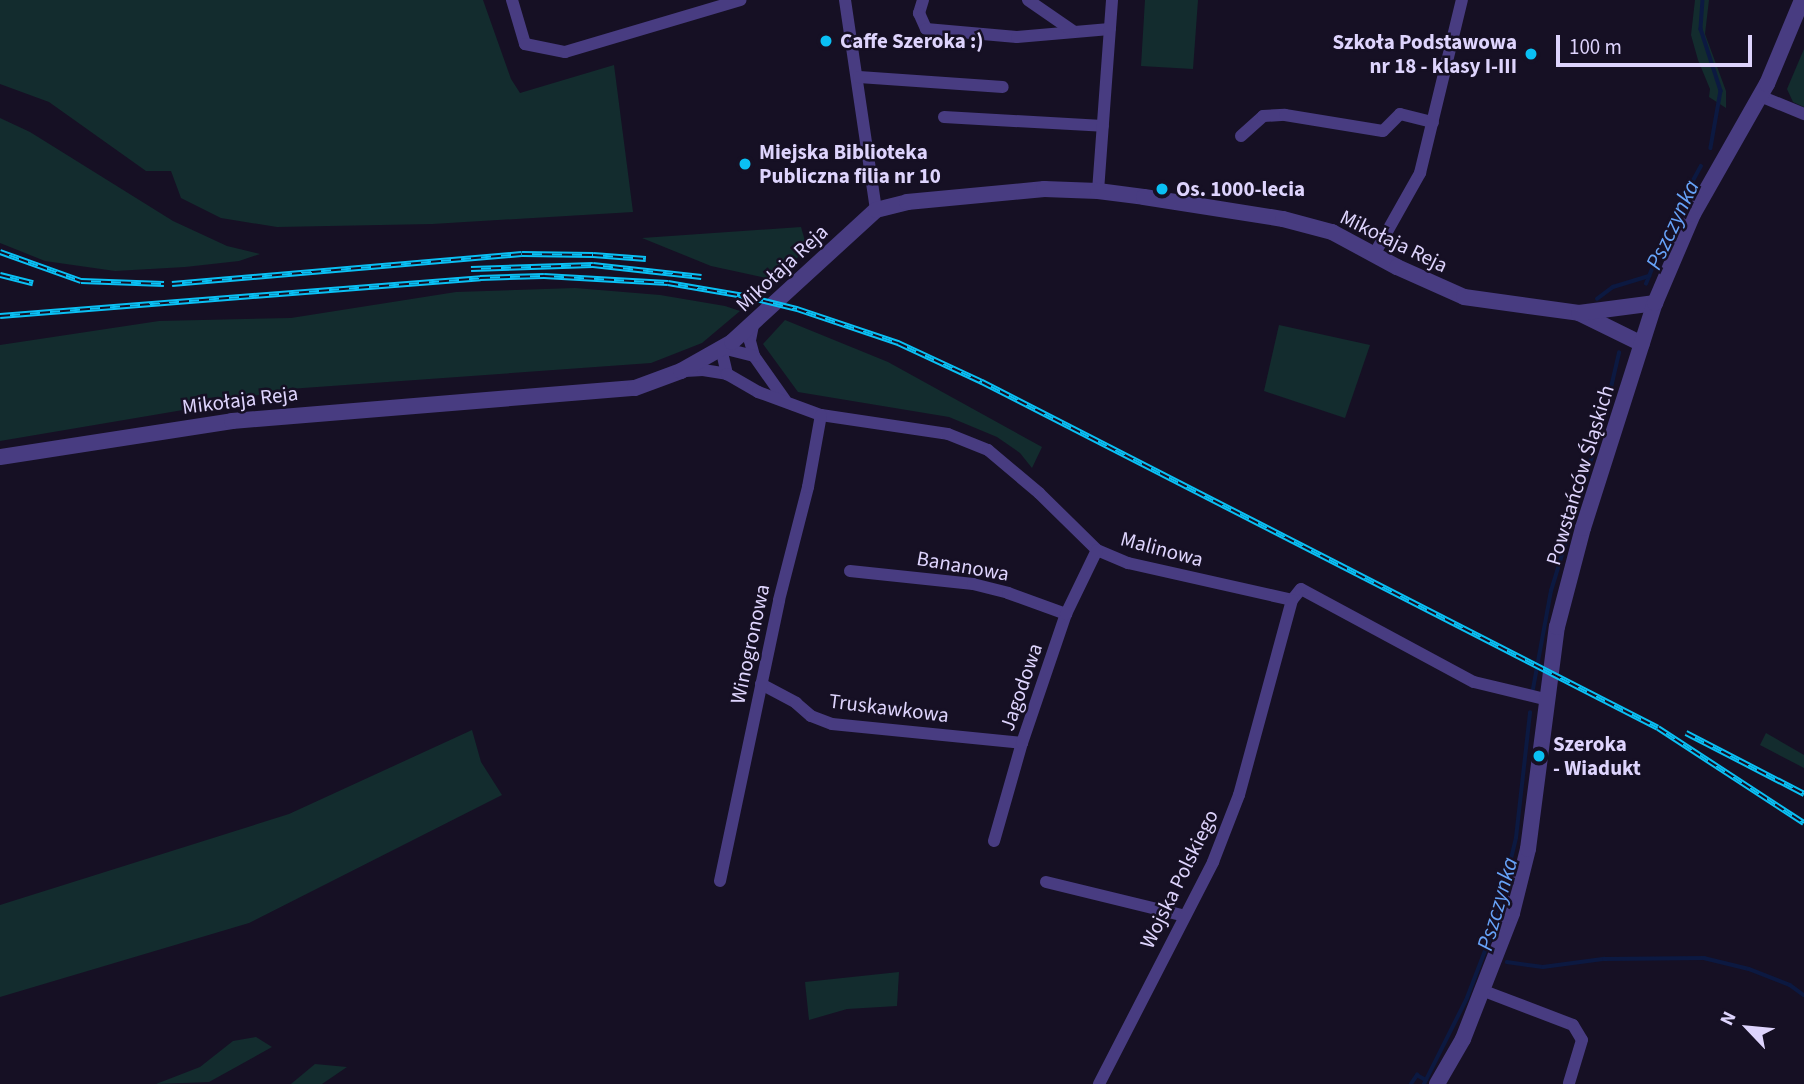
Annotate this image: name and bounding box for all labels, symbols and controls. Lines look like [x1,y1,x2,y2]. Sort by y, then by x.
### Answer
scale bar [1559,21,1755,65]
place label: Caffe Szeroka :) [840,28,984,54]
place label: Szkoła Podstawowa nr 18 - klasy I-III [1333,29,1517,79]
text: 100 m [1569,32,1622,62]
marker: Caffe Szeroka :) [818,33,834,49]
marker: Szkoła Podstawowa nr 18 - klasy I-III [1523,46,1539,62]
place label: Miejska Biblioteka Publiczna filia nr 10 [759,139,941,189]
marker: Miejska Biblioteka Publiczna filia nr 10 [737,156,753,172]
place label: Os. 1000-lecia [1176,176,1305,202]
water label: Pszczynka [1640,176,1706,274]
marker: Os. 1000-lecia [1154,181,1170,197]
street label: Mikołaja Reja [1336,204,1452,278]
street label: Mikołaja Reja [731,219,833,317]
street label: Mikołaja Reja [181,380,299,420]
street label: Powstańców Śląskich [1541,382,1619,568]
street label: Malinowa [1118,526,1206,572]
street label: Bananowa [915,545,1011,587]
street label: Winogronowa [725,582,775,706]
street label: Jagodowa [994,640,1048,734]
street label: Truskawkowa [828,688,950,728]
place label: Szeroka - Wiadukt [1553,731,1641,781]
marker: Szeroka - Wiadukt [1531,748,1547,764]
street label: Wojska Polskiego [1135,806,1223,952]
water label: Pszczynka [1472,854,1524,954]
north arrow [1713,993,1783,1063]
text: N [1714,1007,1744,1030]

